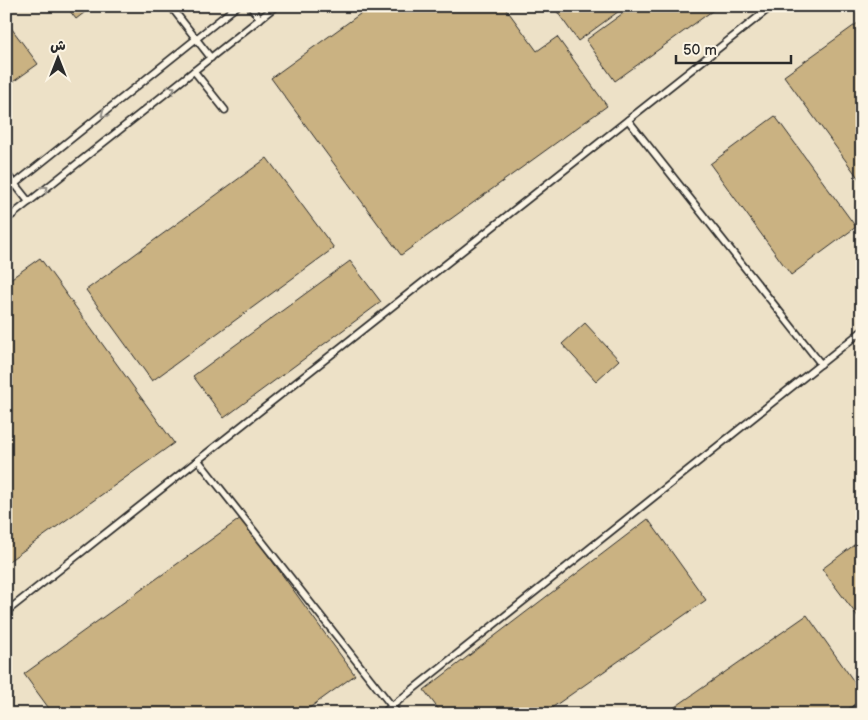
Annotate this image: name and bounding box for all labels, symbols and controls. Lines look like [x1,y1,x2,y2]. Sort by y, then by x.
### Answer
north arrow [32,32,82,82]
scale bar [676,32,790,64]
text: ش [50,37,66,54]
text: 50 m [683,41,717,60]
one-way arrow [166,86,175,94]
one-way arrow [101,108,110,116]
one-way arrow [39,186,48,195]

